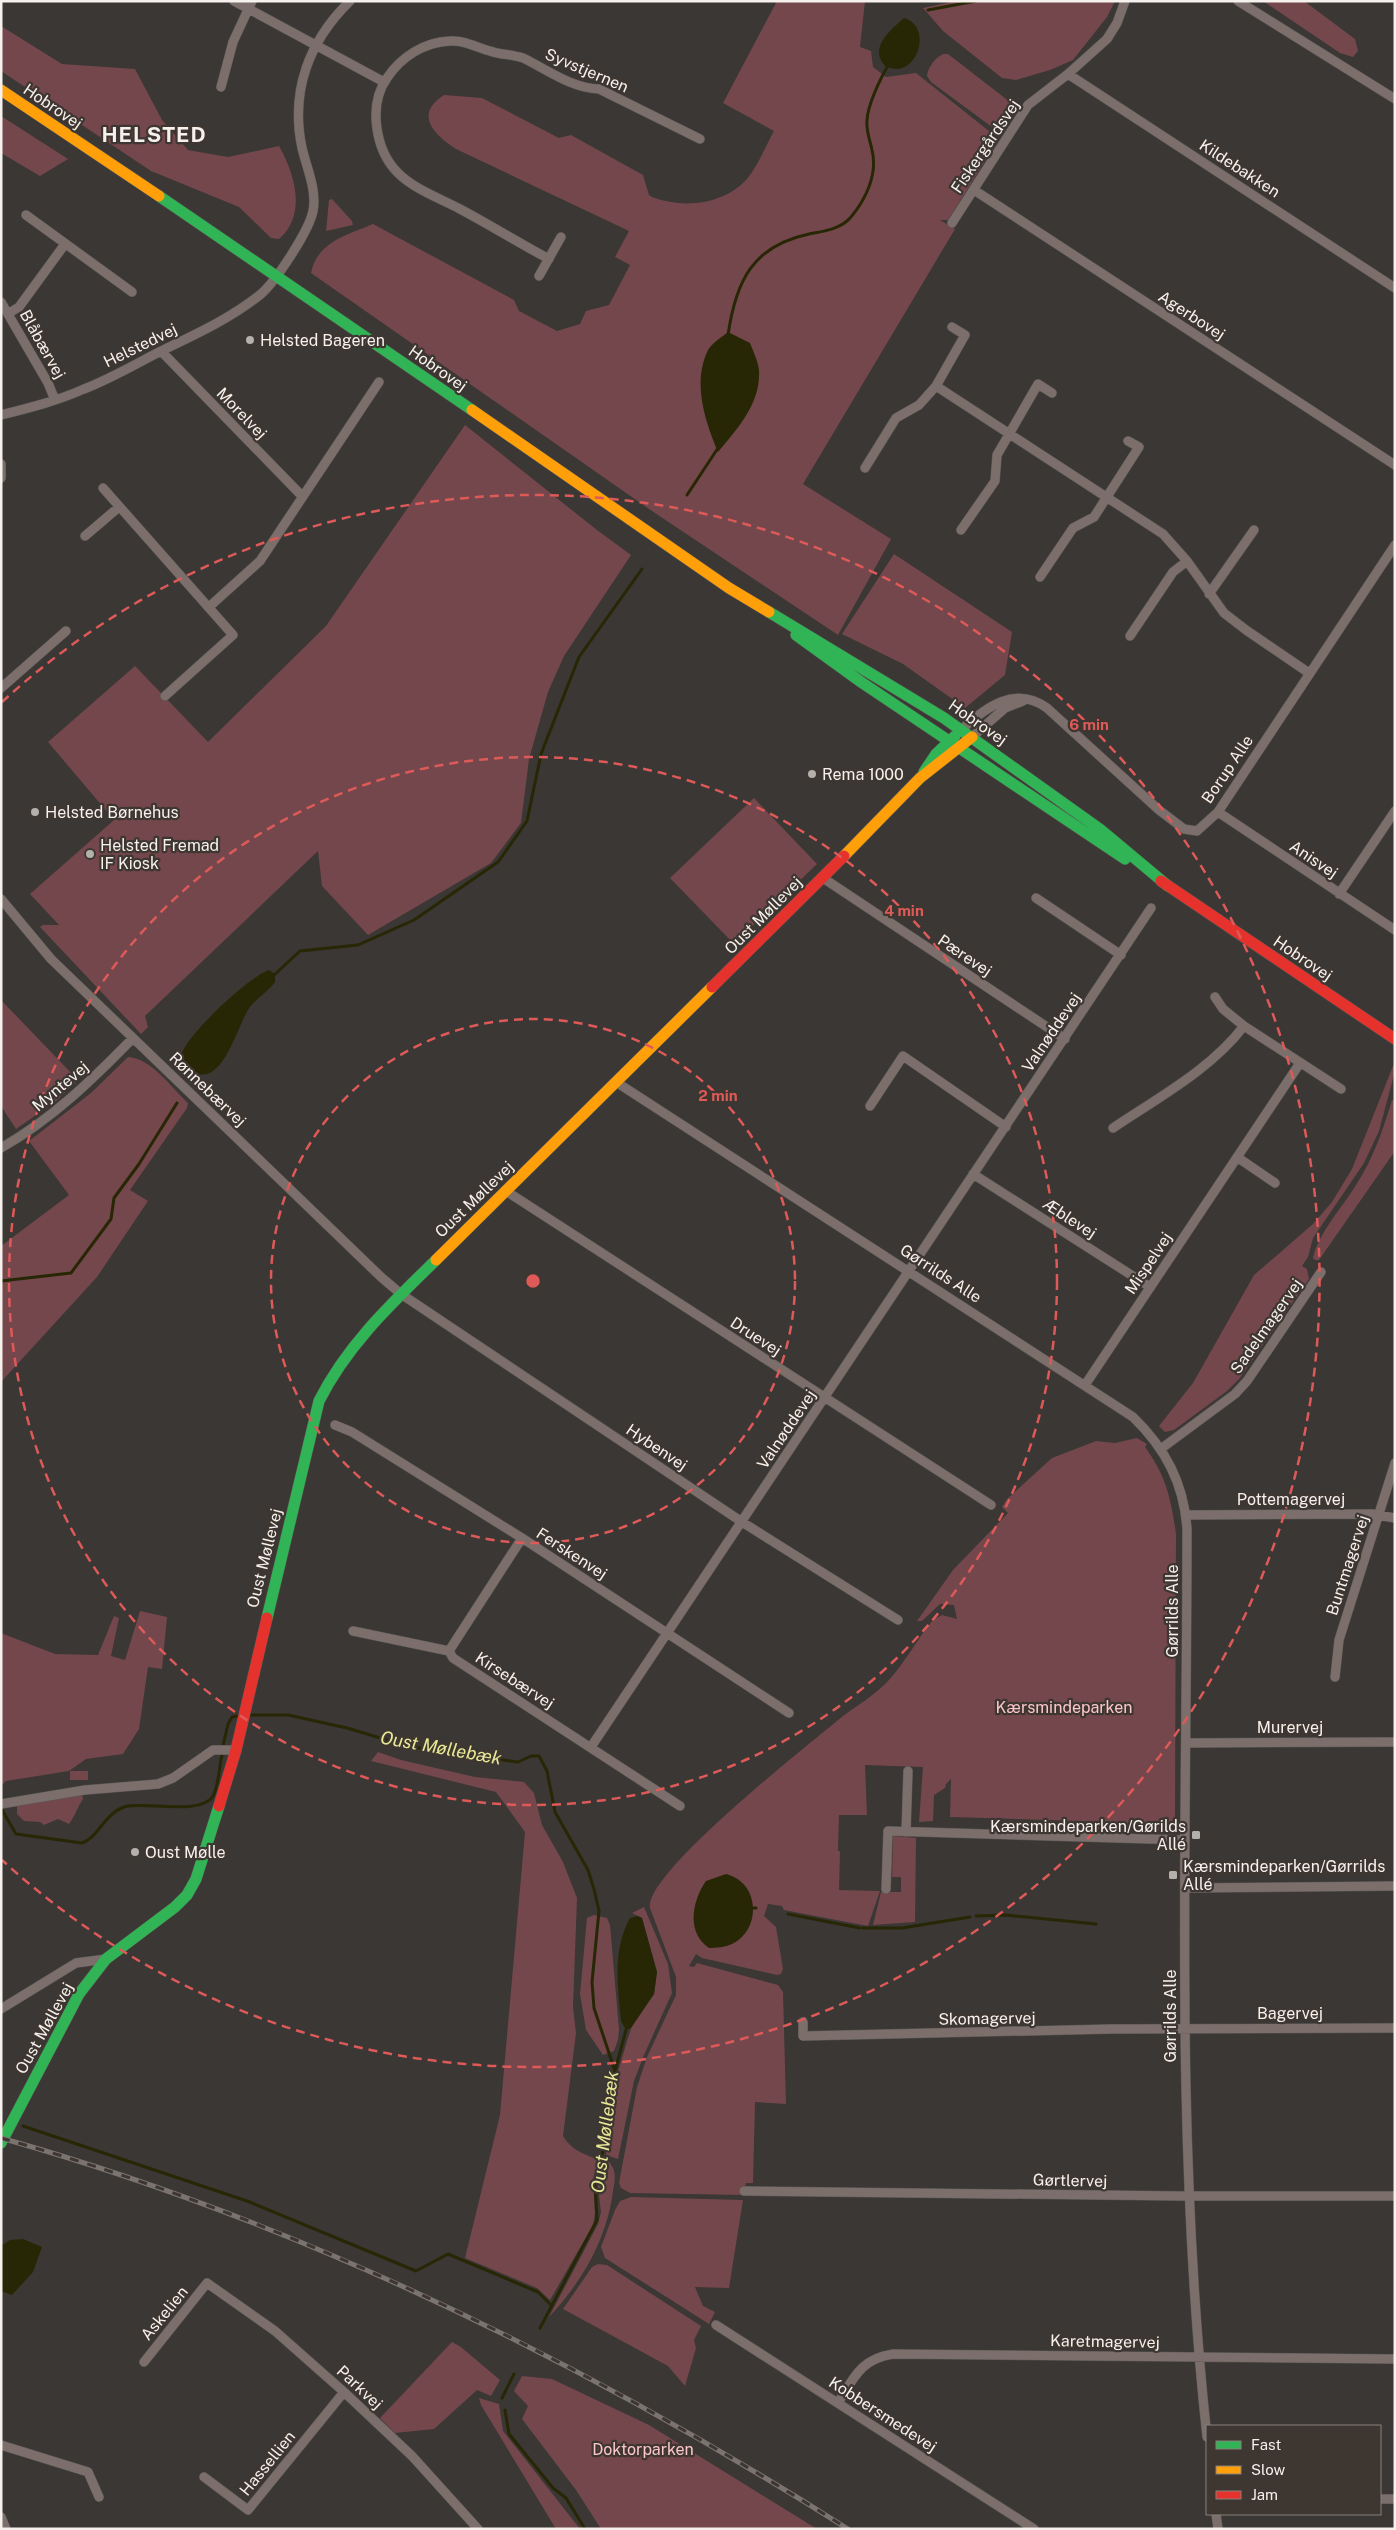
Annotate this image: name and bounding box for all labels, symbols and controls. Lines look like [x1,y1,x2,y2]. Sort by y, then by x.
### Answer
street label: Syvstjernen [542,44,631,97]
street label: Hobrovej [20,80,86,133]
street label: Fiskergårdsvej [947,96,1024,197]
district label: HELSTED [101,122,207,147]
street label: Kildebakken [1196,135,1284,201]
street label: Agerbovej [1155,287,1229,344]
street label: Blåbærvej [16,306,69,382]
street label: Helstedvej [100,319,180,371]
place label: Helsted Bageren [260,331,385,350]
marker: Helsted Bageren [244,334,256,346]
street label: Hobrovej [405,341,471,395]
street label: Morelvej [213,384,271,443]
street label: Hobrovej [945,695,1011,749]
text: 6 min [1069,716,1109,733]
street label: Borup Alle [1198,732,1257,807]
place label: Rema 1000 [822,765,904,784]
marker: Rema 1000 [806,768,818,780]
place label: Helsted Børnehus [45,803,179,822]
marker: Helsted Børnehus [29,806,41,818]
place label: Helsted Fremad IF Kiosk [100,836,219,873]
street label: Anisvej [1286,836,1341,882]
marker: Helsted Fremad IF Kiosk [84,848,96,860]
street label: Oust Møllevej [721,873,806,958]
text: 4 min [884,902,924,919]
street label: Pærevej [934,931,995,980]
street label: Hobrovej [1270,932,1336,985]
street label: Valnøddevej [1018,989,1085,1076]
street label: Rønnebærvej [165,1048,250,1131]
street label: Myntevej [28,1057,92,1115]
text: 2 min [698,1087,738,1104]
street label: Oust Møllevej [431,1157,517,1241]
street label: Æblevej [1040,1194,1100,1243]
street label: Mispelvej [1121,1229,1176,1298]
street label: Gørrilds Alle [897,1240,985,1307]
centre of rings [524,1272,542,1290]
street label: Sadelmagervej [1227,1275,1306,1378]
street label: Druevej [727,1313,785,1360]
street label: Valnøddevej [753,1386,820,1473]
street label: Hybenvej [623,1420,691,1475]
street label: Pottemagervej [1237,1490,1345,1509]
street label: Oust Møllevej [243,1507,286,1610]
street label: Buntmagervej [1322,1513,1373,1618]
street label: Ferskenvej [533,1524,611,1583]
street label: Gørrilds Alle [1163,1564,1182,1658]
street label: Kirsebærvej [472,1648,558,1713]
park label: Kærsmindeparken [996,1698,1132,1717]
street label: Murervej [1257,1718,1323,1737]
water label: Oust Møllebæk [379,1727,504,1769]
place label: Kærsmindeparken/Gørilds Allé [990,1817,1186,1854]
marker: Kærsmindeparken/Gørilds Allé [1190,1829,1202,1841]
place label: Oust Mølle [145,1843,226,1862]
marker: Oust Mølle [129,1846,141,1858]
place label: Kærsmindeparken/Gørrilds Allé [1183,1857,1385,1894]
marker: Kærsmindeparken/Gørrilds Allé [1167,1869,1179,1881]
street label: Gørrilds Alle [1161,1969,1180,2063]
street label: Oust Møllevej [11,1979,77,2077]
street label: Bagervej [1257,2004,1323,2023]
street label: Skomagervej [938,2008,1036,2029]
water label: Oust Møllebæk [587,2069,622,2194]
street label: Gørtlervej [1033,2170,1107,2191]
street label: Askelien [137,2282,192,2344]
street label: Karetmagervej [1050,2331,1160,2352]
street label: Parkvej [333,2361,386,2413]
street label: Kobbersmedevej [825,2373,940,2456]
legend [1206,2425,1381,2515]
street label: Hassellien [236,2427,299,2500]
text: Fast [1251,2436,1281,2453]
park label: Doktorparken [592,2440,694,2459]
text: Slow [1251,2461,1286,2478]
text: Jam [1251,2486,1278,2503]

